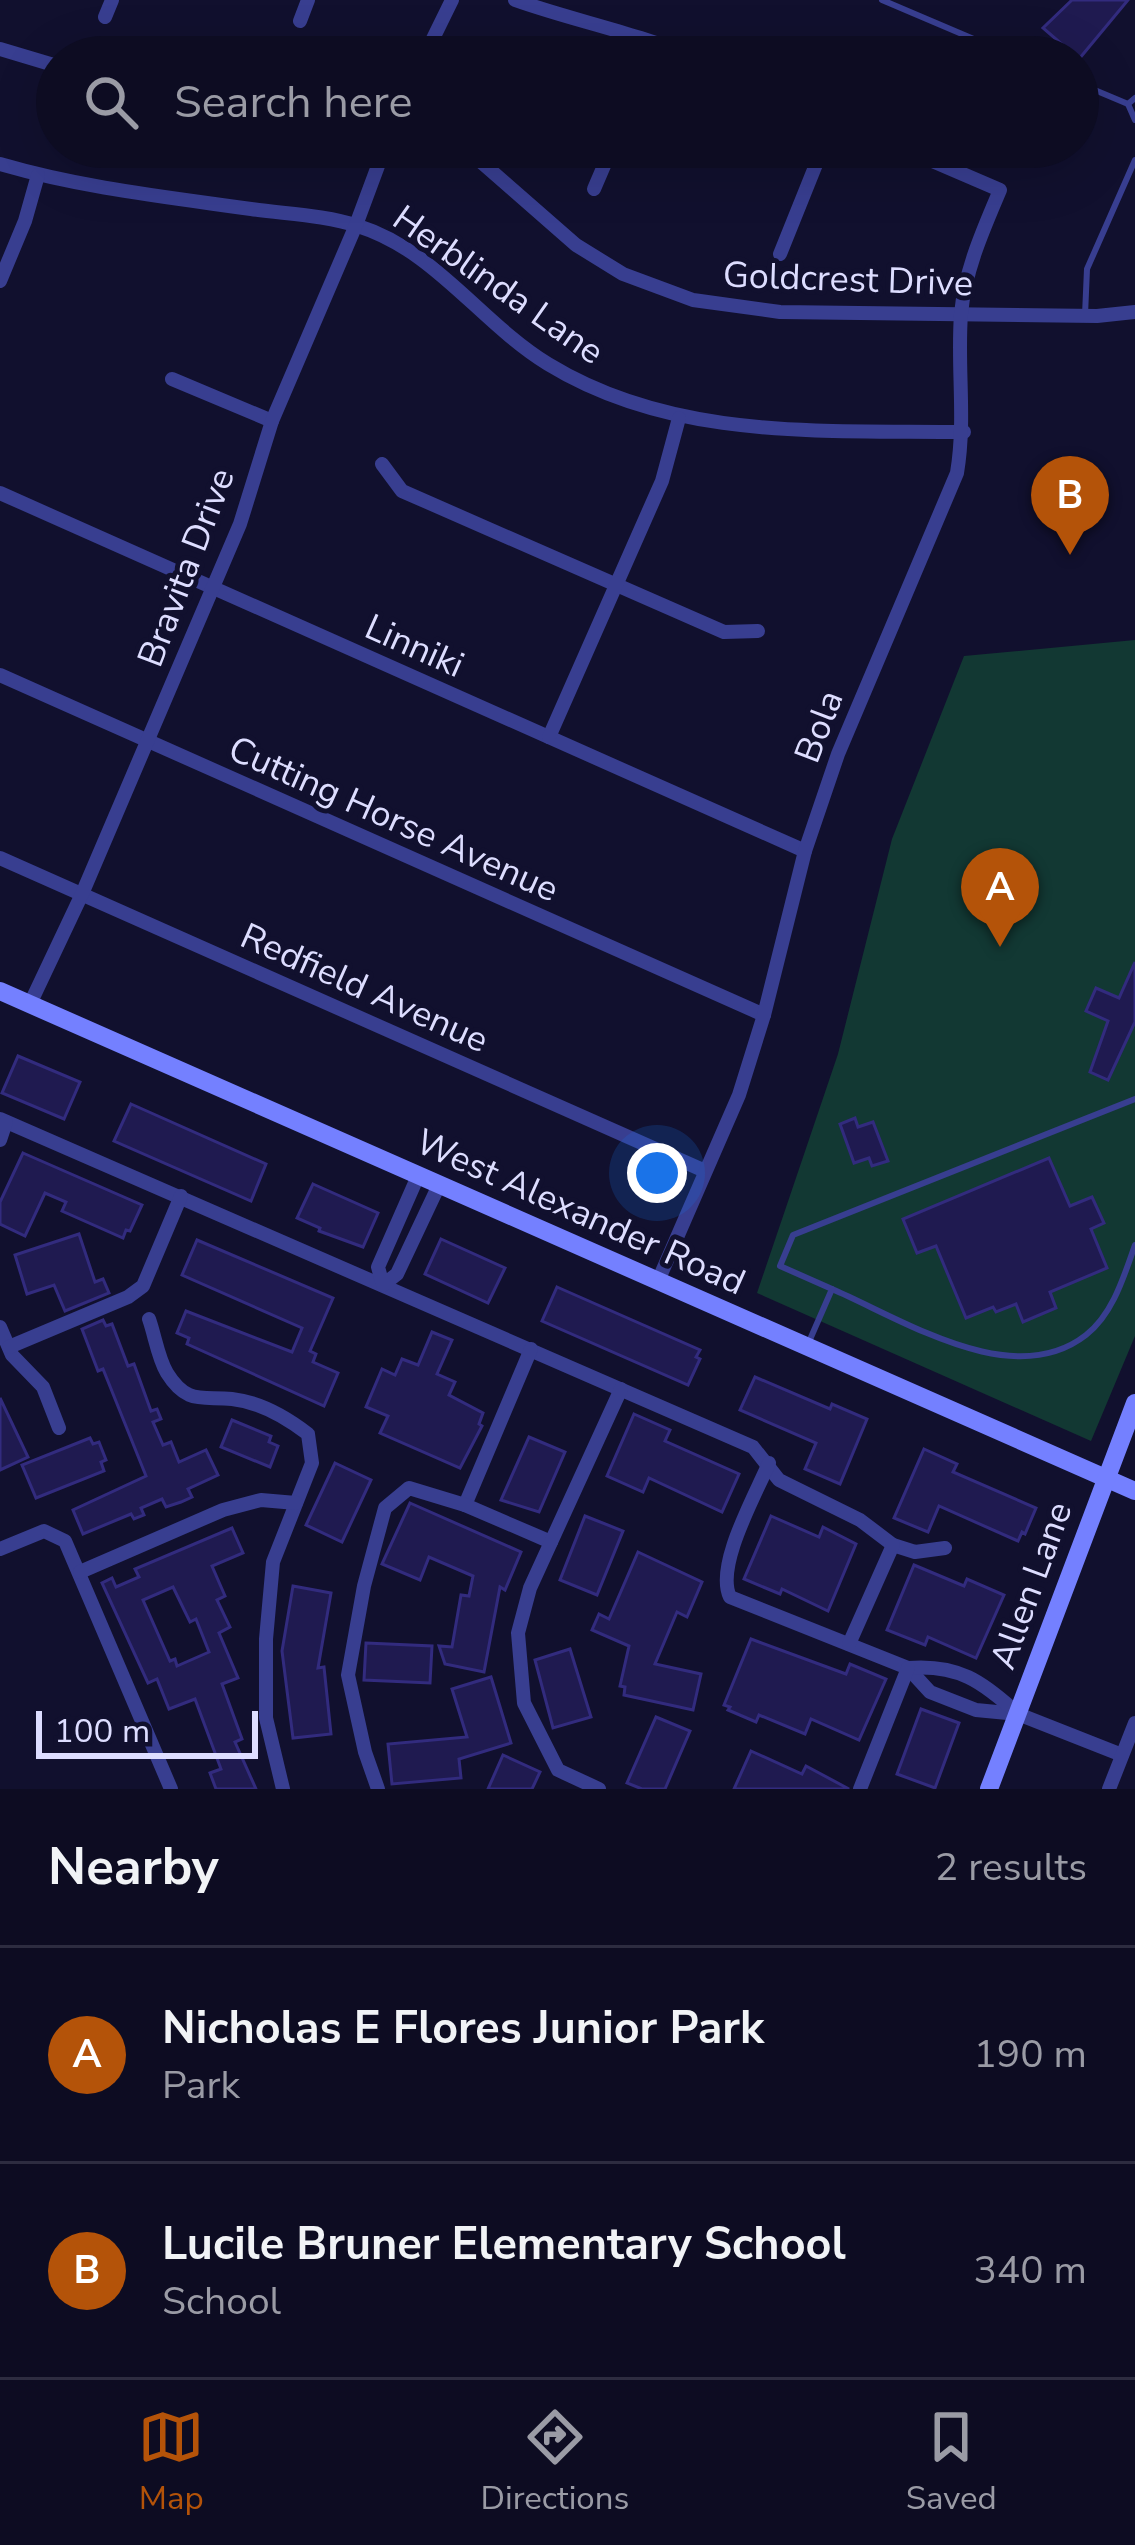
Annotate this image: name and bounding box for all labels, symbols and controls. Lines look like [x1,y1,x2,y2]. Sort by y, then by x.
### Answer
search box [36,36,1099,168]
icon: search [78,69,144,135]
text: Search here [174,72,413,133]
street label: Herblinda Lane [383,194,614,376]
street label: Goldcrest Drive [722,251,974,308]
pin: B [1031,456,1109,555]
street label: Bravita Drive [126,461,247,674]
street label: Linniki [357,603,472,690]
street label: Bola [783,683,856,770]
street label: Cutting Horse Avenue [221,725,566,914]
pin: A [961,848,1039,947]
street label: Redfield Avenue [233,912,496,1065]
street label: West Alexander Road [408,1118,753,1307]
your location [627,1143,687,1203]
street label: Allen Lane [979,1495,1084,1676]
scale bar [36,1705,258,1758]
text: 100 m [54,1709,150,1754]
text: Nearby [48,1832,219,1902]
text: 2 results [935,1841,1087,1894]
text: Nicholas E Flores Junior Park [162,1998,764,2059]
text: A [72,2028,102,2081]
text: 190 m [973,2028,1087,2081]
text: Park [162,2059,240,2112]
text: Lucile Bruner Elementary School [162,2214,846,2275]
text: B [74,2244,100,2297]
text: 340 m [973,2244,1087,2297]
text: School [162,2275,281,2328]
tab: Map [138,2404,204,2521]
tab: Directions [481,2404,629,2521]
tab: Saved [906,2404,997,2521]

